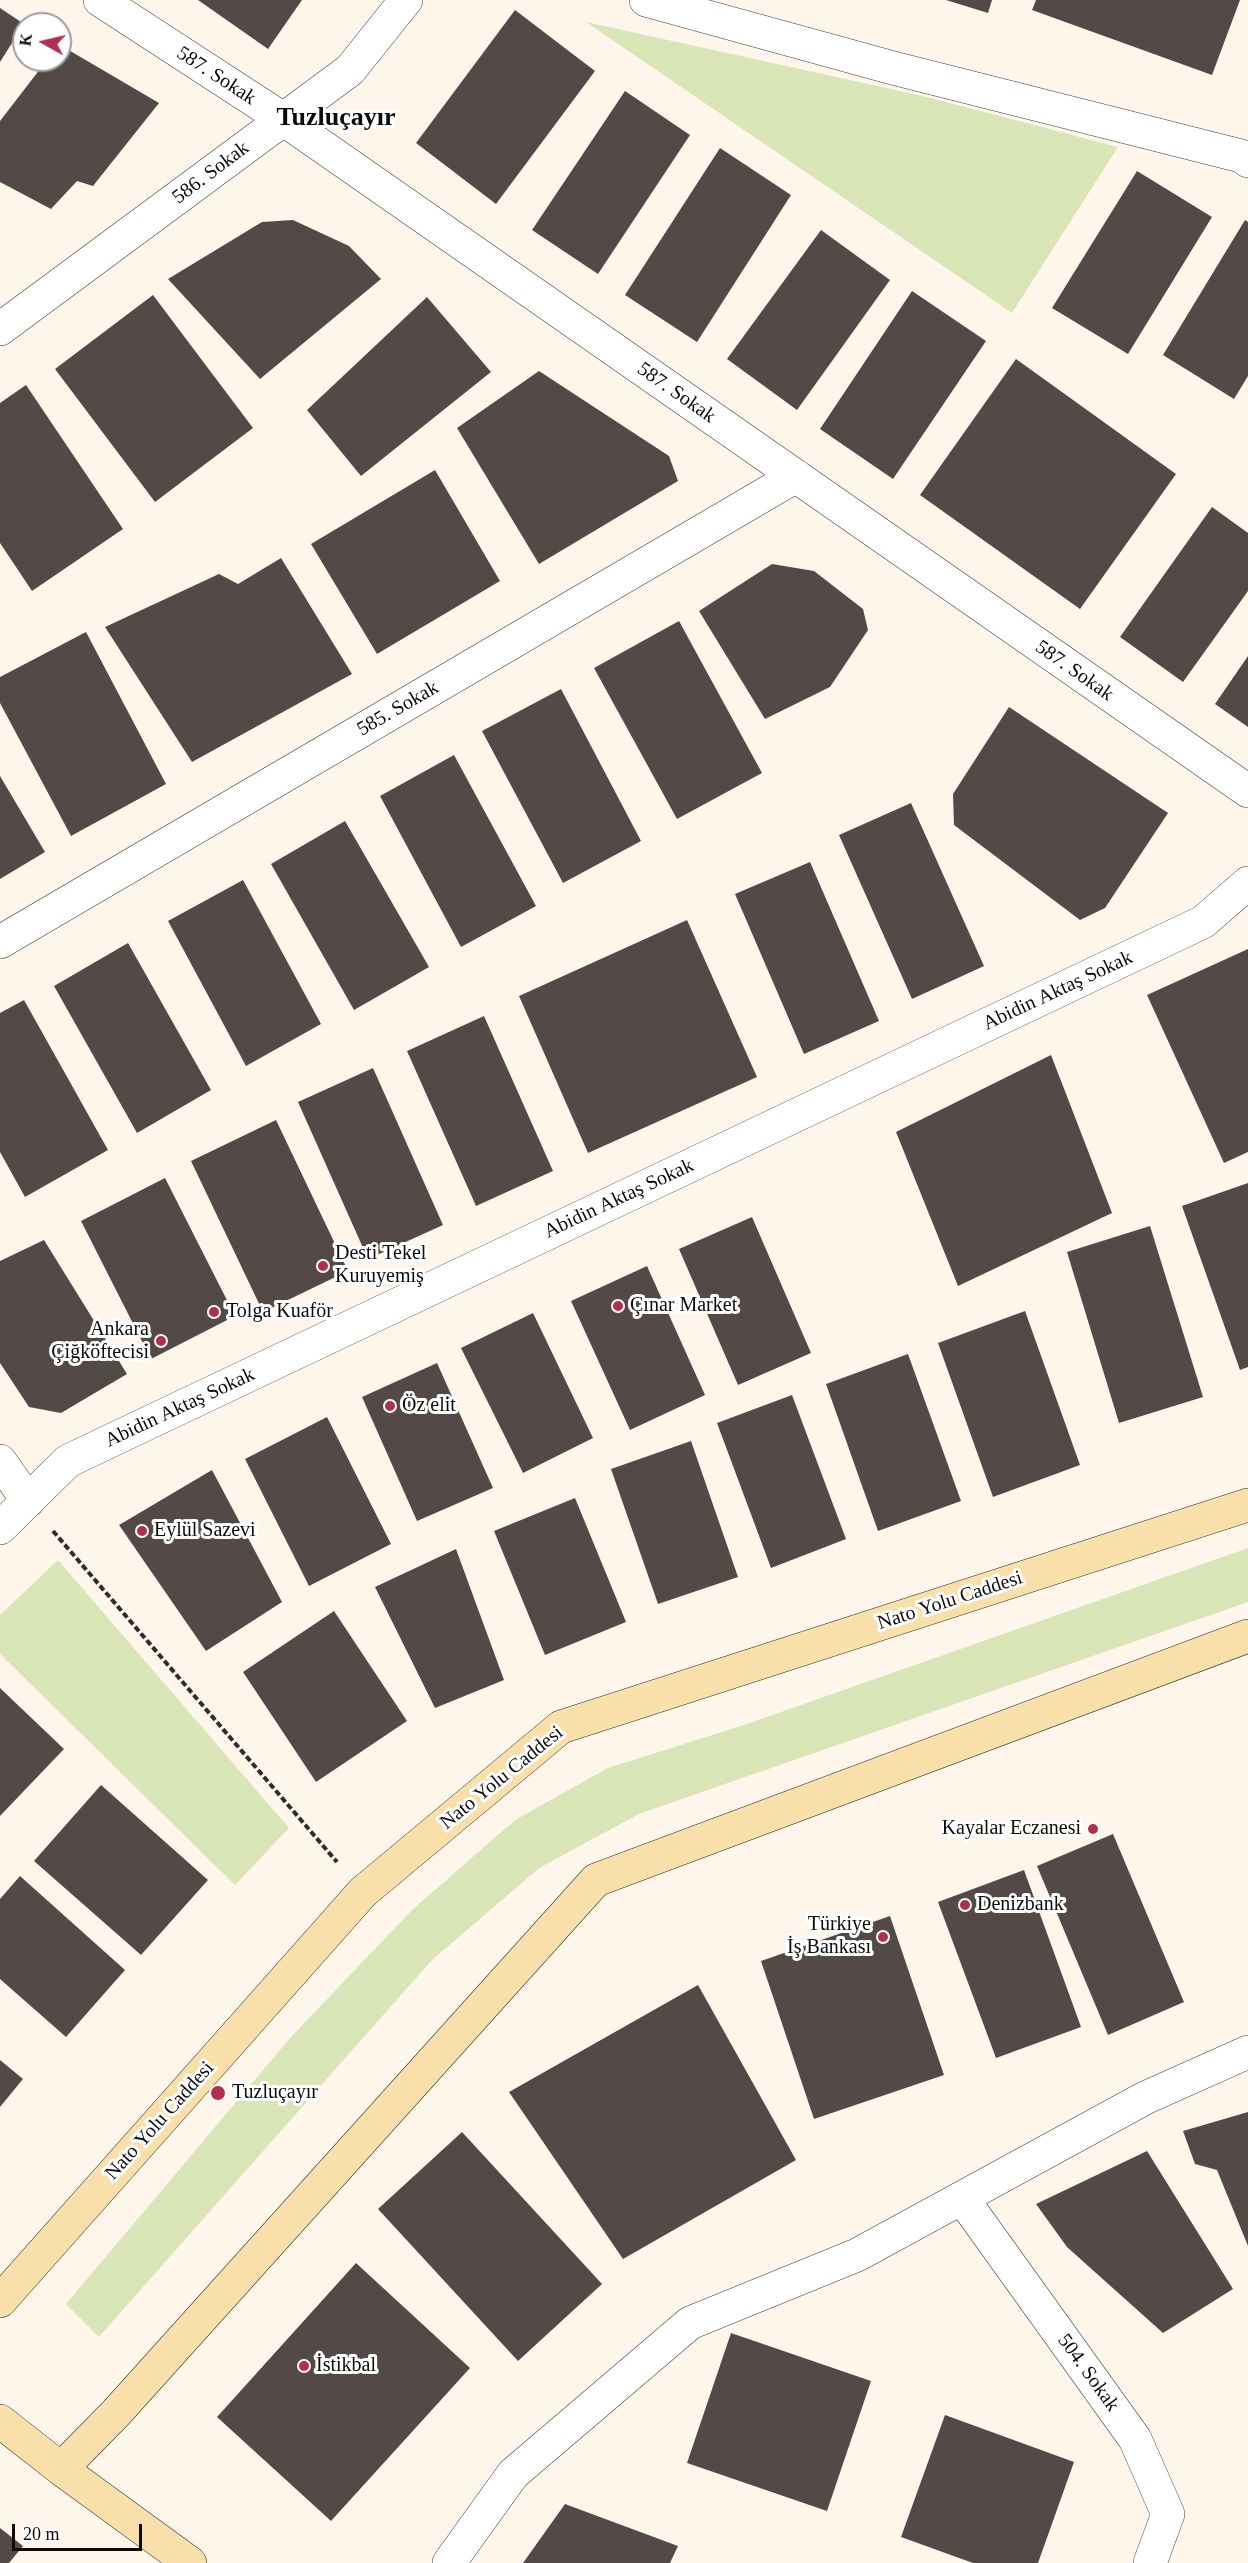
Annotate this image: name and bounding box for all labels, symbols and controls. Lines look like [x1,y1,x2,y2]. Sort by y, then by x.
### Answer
north arrow [12,12,72,72]
text: K [16,32,35,47]
street label: 587. Sokak [172,41,260,111]
district label: Tuzluçayır [277,102,395,134]
street label: 586. Sokak [168,136,254,210]
street label: 587. Sokak [632,357,720,429]
street label: 587. Sokak [1030,635,1118,707]
street label: 585. Sokak [353,676,443,742]
street label: Abidin Aktaş Sokak [979,946,1137,1036]
street label: Abidin Aktaş Sokak [540,1154,698,1244]
place label: Desti Tekel Kuruyemiş [335,1242,426,1289]
marker: Desti Tekel Kuruyemiş [316,1259,330,1273]
place label: Çınar Market [630,1294,737,1318]
marker: Çınar Market [611,1299,625,1313]
place label: Tolga Kuaför [226,1300,333,1324]
marker: Tolga Kuaför [207,1305,221,1319]
place label: Ankara Çiğköftecisi [51,1318,149,1365]
marker: Ankara Çiğköftecisi [154,1334,168,1348]
street label: Abidin Aktaş Sokak [101,1363,259,1453]
place label: Öz elit [402,1394,456,1418]
marker: Öz elit [383,1399,397,1413]
place label: Eylül Sazevi [154,1519,256,1543]
marker: Eylül Sazevi [135,1524,149,1538]
street label: Nato Yolu Caddesi [874,1566,1026,1636]
street label: Nato Yolu Caddesi [436,1721,568,1835]
place label: Kayalar Eczanesi [942,1817,1081,1841]
marker: Kayalar Eczanesi [1086,1822,1100,1836]
place label: Denizbank [977,1893,1064,1917]
marker: Denizbank [958,1898,972,1912]
place label: Türkiye İş Bankası [787,1913,871,1960]
marker: Türkiye İş Bankası [876,1930,890,1944]
street label: Nato Yolu Caddesi [100,2057,220,2185]
place label: Tuzluçayır [232,2081,318,2105]
marker: Tuzluçayır [209,2084,227,2102]
street label: 504. Sokak [1052,2330,1124,2416]
place label: İstikbal [316,2354,376,2378]
marker: İstikbal [297,2359,311,2373]
scale bar [15,2512,146,2550]
text: 20 m [23,2524,60,2544]

